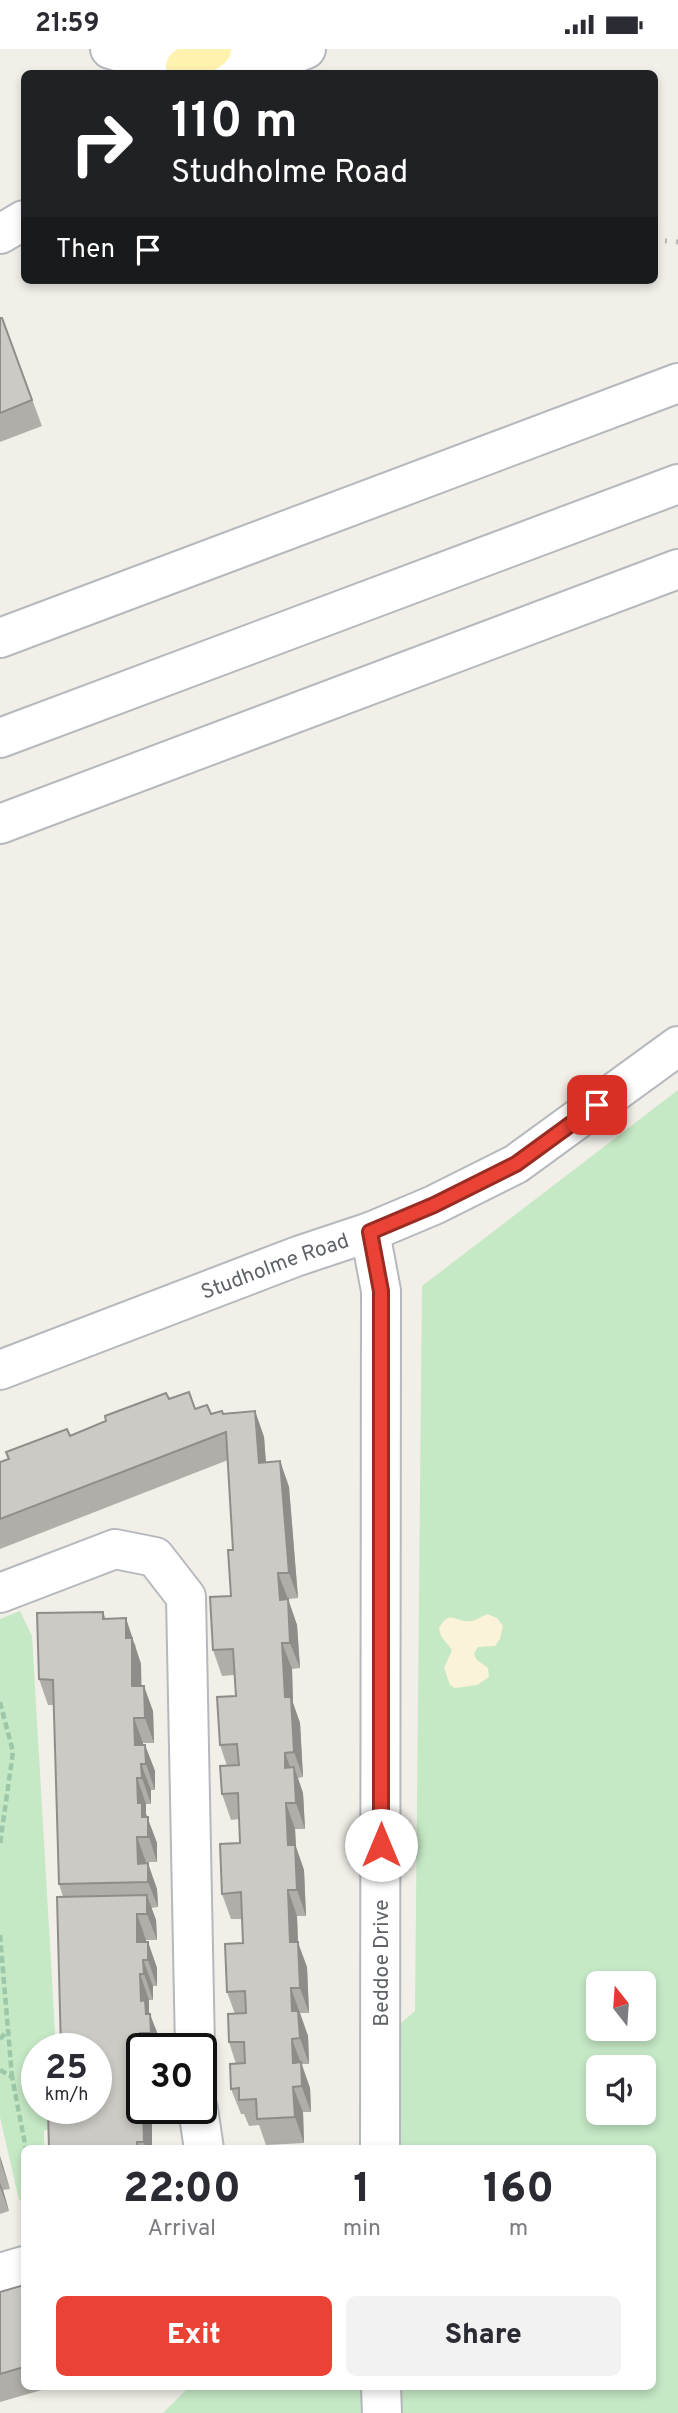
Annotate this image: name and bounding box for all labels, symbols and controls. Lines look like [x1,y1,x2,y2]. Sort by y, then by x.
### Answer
text: 21:59 [35,8,100,41]
text: 110 m [171,93,298,155]
icon: right [56,98,147,189]
text: Studholme Road [171,154,408,194]
icon: arrive [129,231,167,269]
text: Then [56,234,115,267]
pin [567,1075,627,1135]
icon: arrive [578,1086,616,1124]
street label: Studholme Road [198,1228,353,1307]
position arrow [344,1808,418,1882]
street label: Beddoe Drive [369,1899,396,2027]
north arrow [586,1971,656,2041]
map controls [586,1971,656,2125]
speed limit sign: 30 [126,2033,217,2124]
text: 25 [45,2047,88,2091]
button: sound [586,2055,656,2125]
text: km/h [45,2084,88,2107]
text: 22:00 [123,2164,241,2217]
text: 1 [353,2164,370,2217]
text: 160 [483,2164,554,2217]
text: Arrival [148,2215,216,2244]
text: min [343,2215,381,2244]
text: m [509,2215,528,2244]
button: Exit [56,2296,332,2376]
button: Share [346,2296,621,2376]

